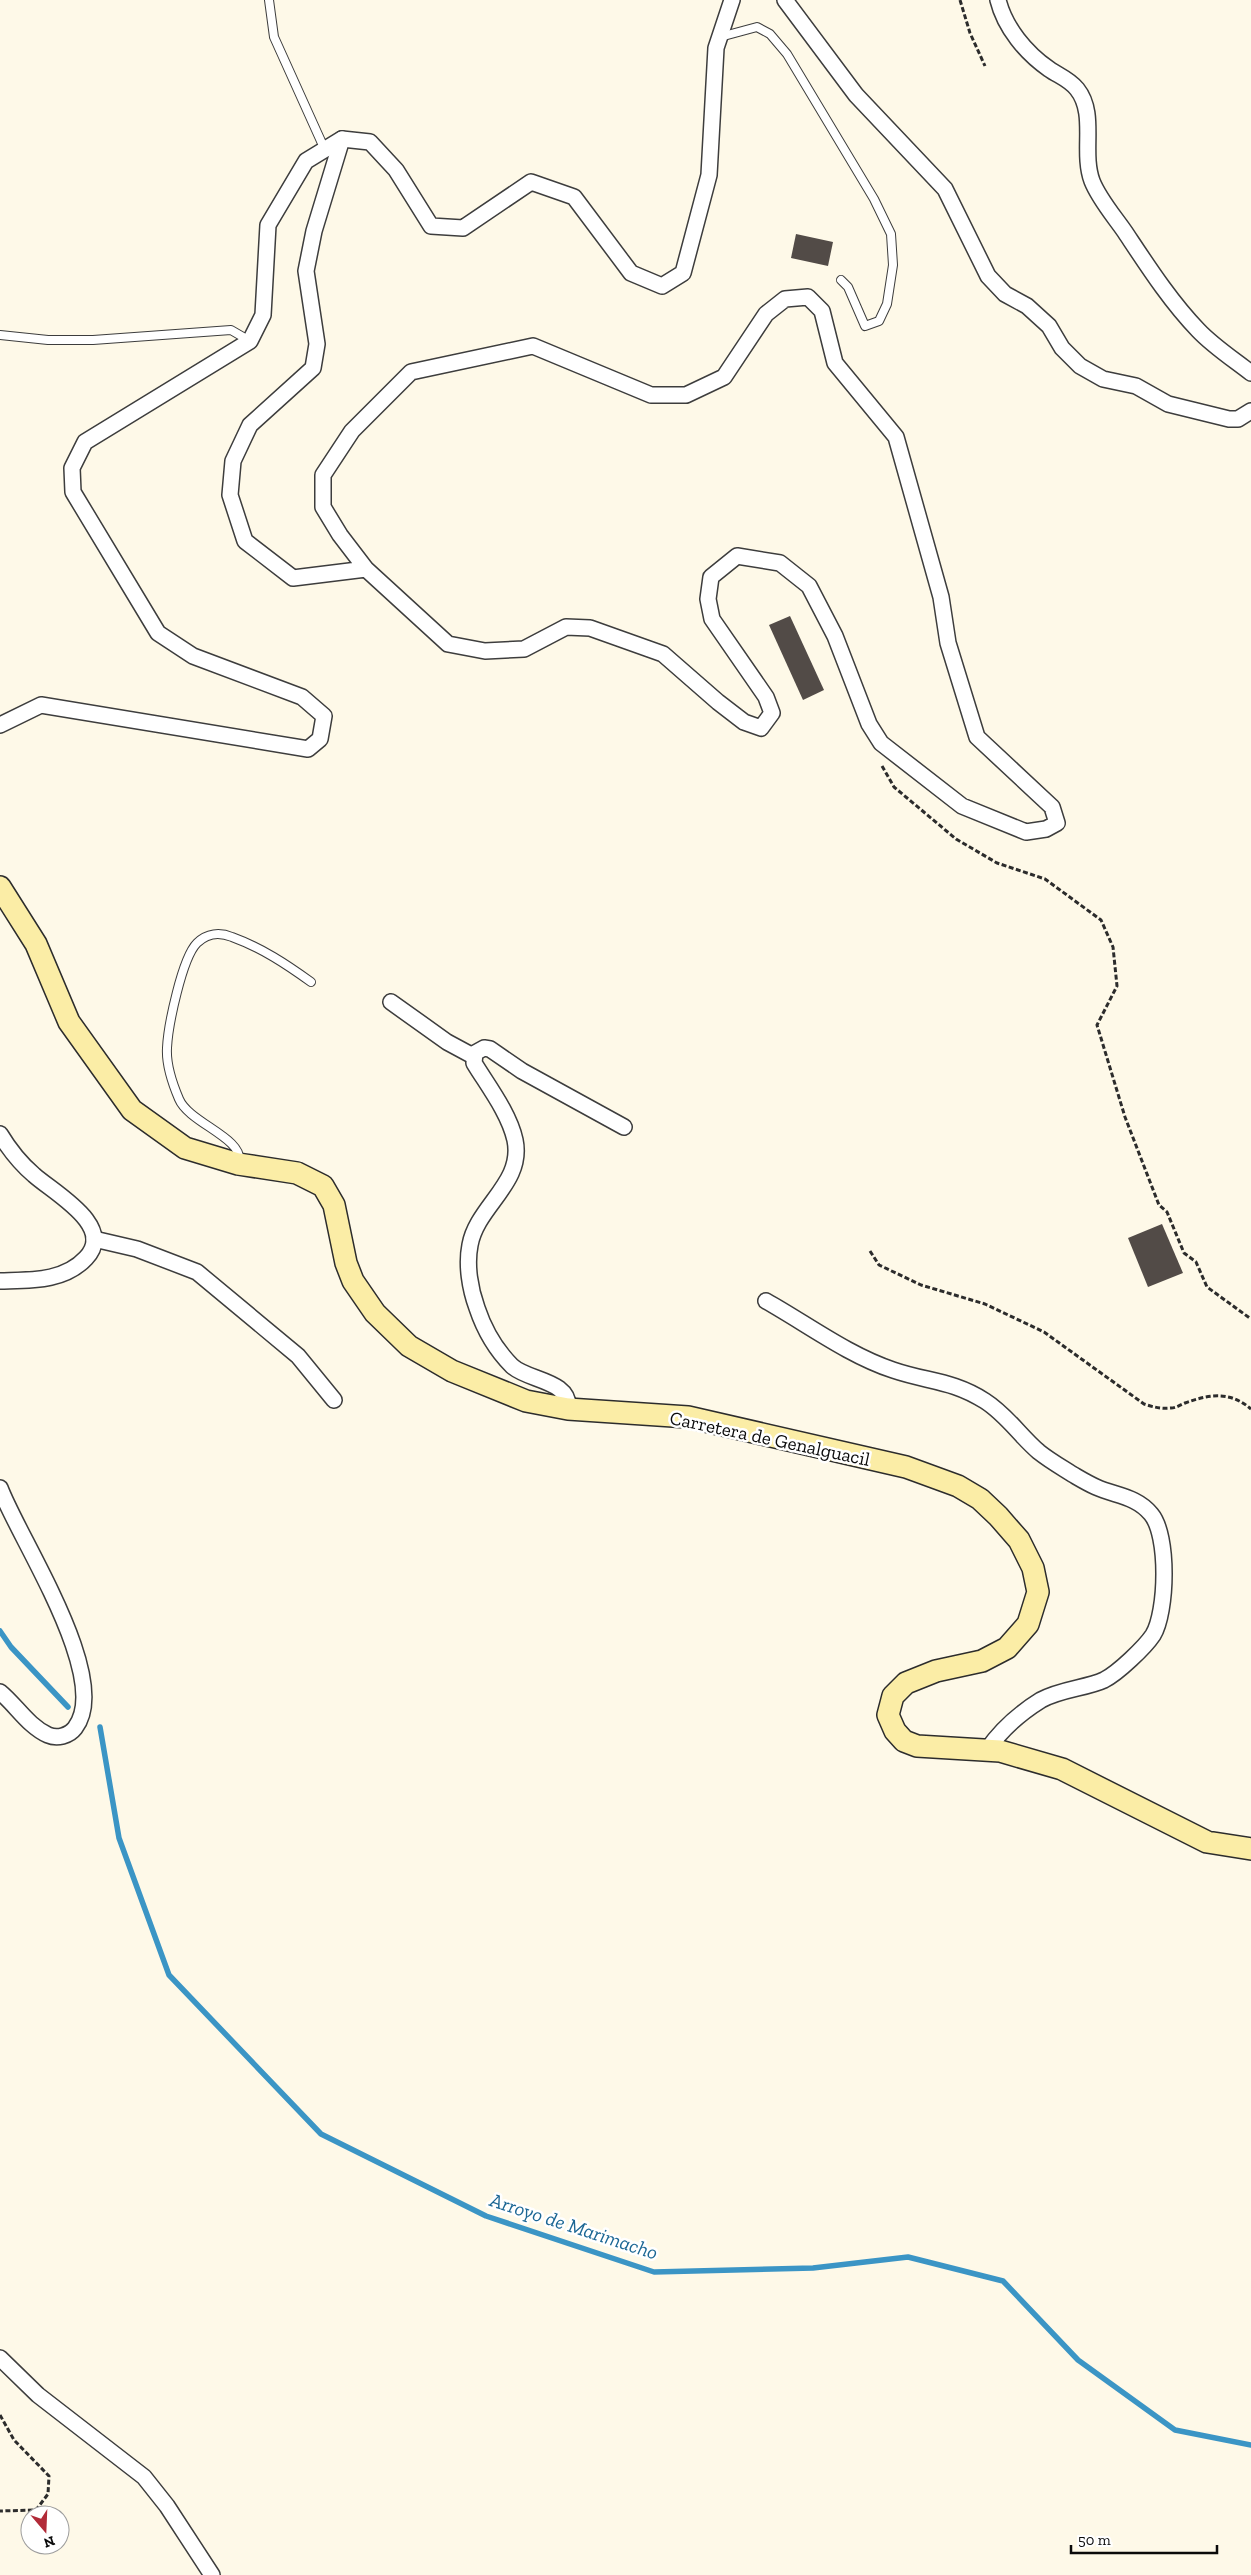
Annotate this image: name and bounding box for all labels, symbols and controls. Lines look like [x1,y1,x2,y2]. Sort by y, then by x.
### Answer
street label: Carretera de Genalguacil [668,1406,872,1471]
water label: Arroyo de Marimacho [486,2187,661,2264]
north arrow [20,2505,70,2555]
scale bar [1071,2522,1217,2554]
text: 50 m [1078,2531,1111,2549]
text: N [41,2532,57,2552]

